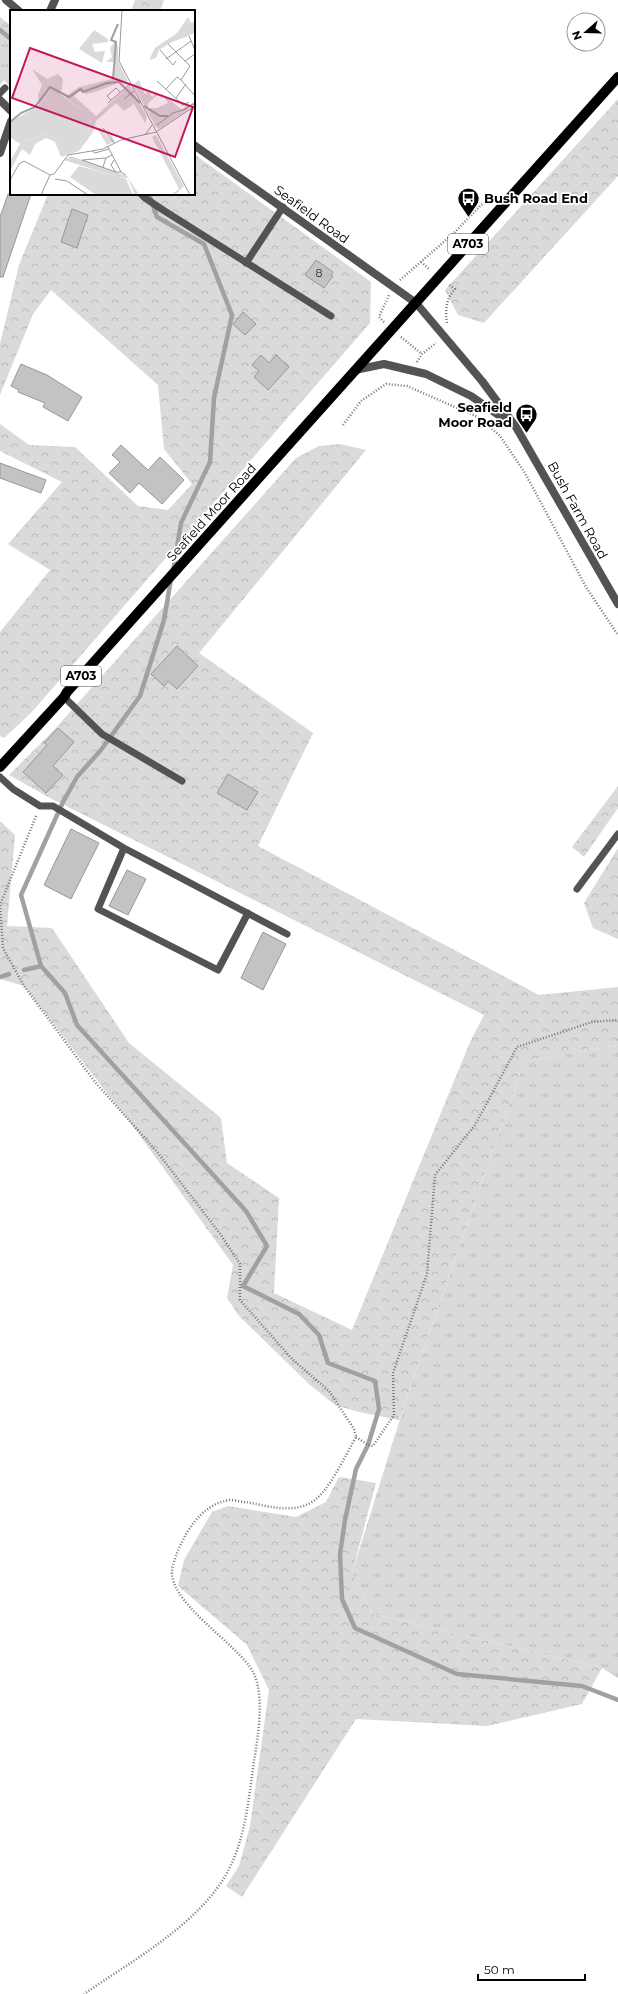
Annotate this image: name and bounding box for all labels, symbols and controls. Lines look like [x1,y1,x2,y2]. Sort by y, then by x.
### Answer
inset map [10,10,195,195]
north arrow [566,12,606,52]
text: N [569,29,585,42]
street label: Seafield Road [271,181,353,247]
bus stop icon: Bush Road End [456,185,482,218]
place label: Bush Road End [484,190,588,206]
road number: A703 [448,234,488,254]
house number: 8 [315,266,323,280]
place label: Seafield Moor Road [438,399,512,430]
bus stop icon: Seafield Moor Road [514,401,540,434]
street label: Bush Farm Road [545,458,611,562]
street label: Seafield Moor Road [163,460,259,564]
road number: A703 [61,666,101,686]
scale bar [478,1956,585,1982]
text: 50 m [484,1962,515,1977]

